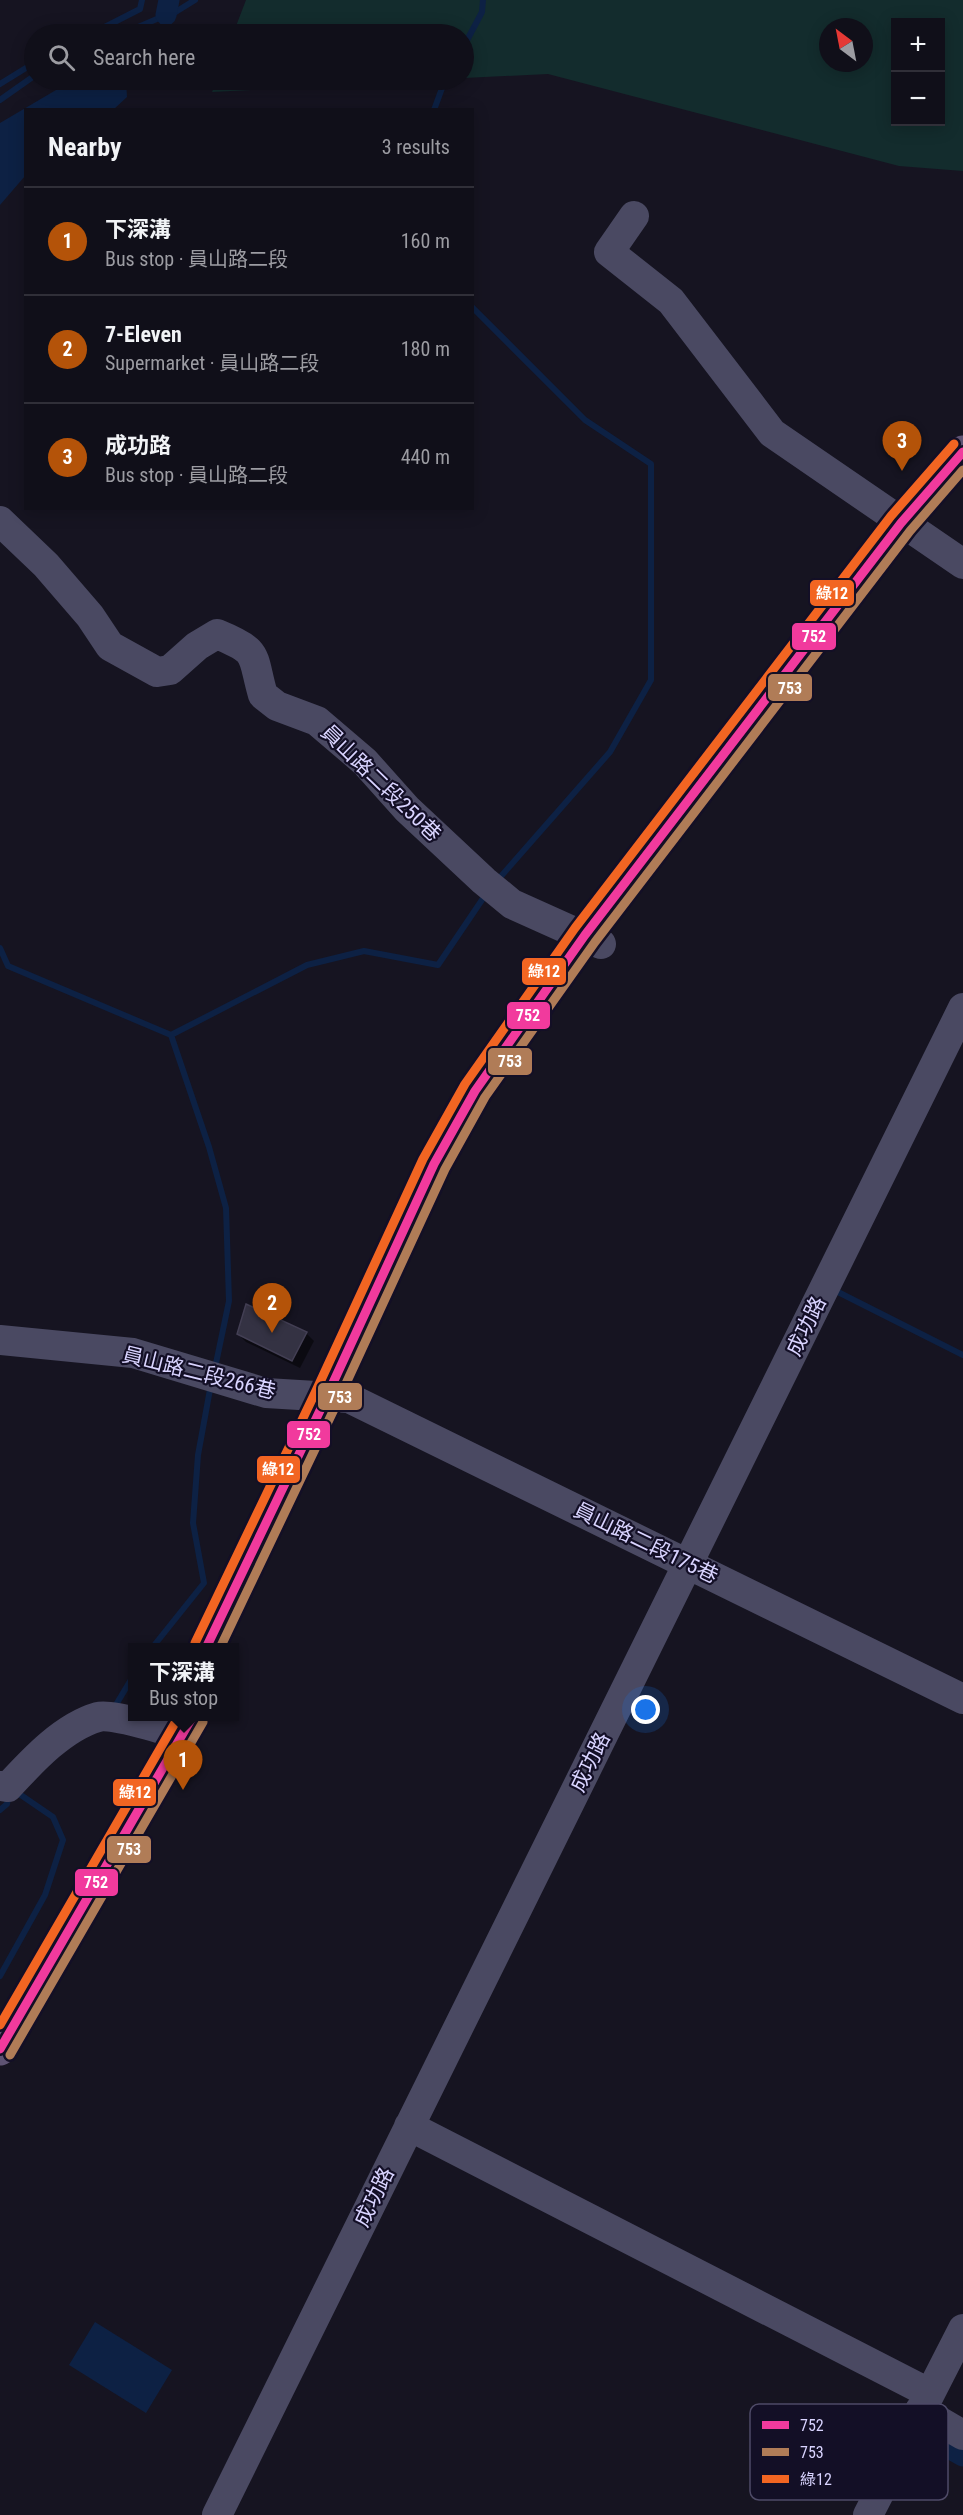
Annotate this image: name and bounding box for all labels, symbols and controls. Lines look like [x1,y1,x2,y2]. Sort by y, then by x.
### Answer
north arrow [819,18,873,72]
map controls [891,18,945,126]
button: + [891,18,945,72]
search box [24,24,474,90]
icon: search [45,41,78,74]
text: Search here [93,45,195,70]
button: − [891,72,945,126]
text: Nearby [48,132,122,162]
text: 3 results [382,135,450,159]
text: 下深溝 [105,217,171,242]
text: 1 [62,229,73,253]
text: 160 m [401,229,450,253]
text: Bus stop · 員山路二段 [105,247,288,271]
text: 7-Eleven [105,322,182,347]
text: 2 [62,337,73,361]
text: 180 m [401,337,450,361]
text: Supermarket · 員山路二段 [105,351,319,375]
pin: 3 [882,422,922,471]
text: 成功路 [105,433,171,458]
text: 3 [62,445,73,469]
text: 440 m [401,445,450,469]
text: Bus stop · 員山路二段 [105,463,288,487]
line badge: 綠12 [809,579,855,607]
text: 綠12 [816,584,848,603]
line badge: 752 [791,622,837,651]
text: 752 [802,627,826,646]
line badge: 753 [767,673,813,702]
text: 753 [778,679,802,698]
street label: 員山路二段250巷 [316,720,446,846]
line badge: 綠12 [521,957,567,986]
text: 綠12 [528,962,560,981]
line badge: 752 [506,1001,551,1030]
text: 752 [516,1006,540,1025]
line badge: 753 [487,1047,533,1076]
text: 753 [498,1052,522,1071]
pin: 2 [252,1284,292,1333]
street label: 成功路 [781,1292,831,1360]
street label: 員山路二段266巷 [120,1342,278,1404]
line badge: 753 [317,1382,363,1411]
text: 753 [328,1388,352,1407]
line badge: 752 [286,1420,331,1449]
text: 752 [297,1425,321,1444]
line badge: 綠12 [256,1455,301,1484]
text: 綠12 [262,1460,294,1479]
street label: 員山路二段175巷 [570,1498,722,1588]
popup [128,1643,239,1721]
text: 下深溝 [149,1660,215,1685]
text: Bus stop [149,1686,218,1710]
your location [631,1695,660,1724]
street label: 成功路 [565,1728,615,1796]
pin: 1 [164,1740,202,1790]
line badge: 綠12 [112,1778,157,1807]
text: 綠12 [119,1783,151,1802]
line badge: 753 [106,1835,152,1864]
text: 753 [117,1840,141,1859]
line badge: 752 [74,1868,119,1897]
text: 752 [84,1873,108,1892]
street label: 成功路 [349,2163,399,2231]
legend [750,2404,948,2500]
text: 752 [800,2416,824,2435]
text: 753 [800,2443,824,2462]
text: 綠12 [800,2470,832,2489]

